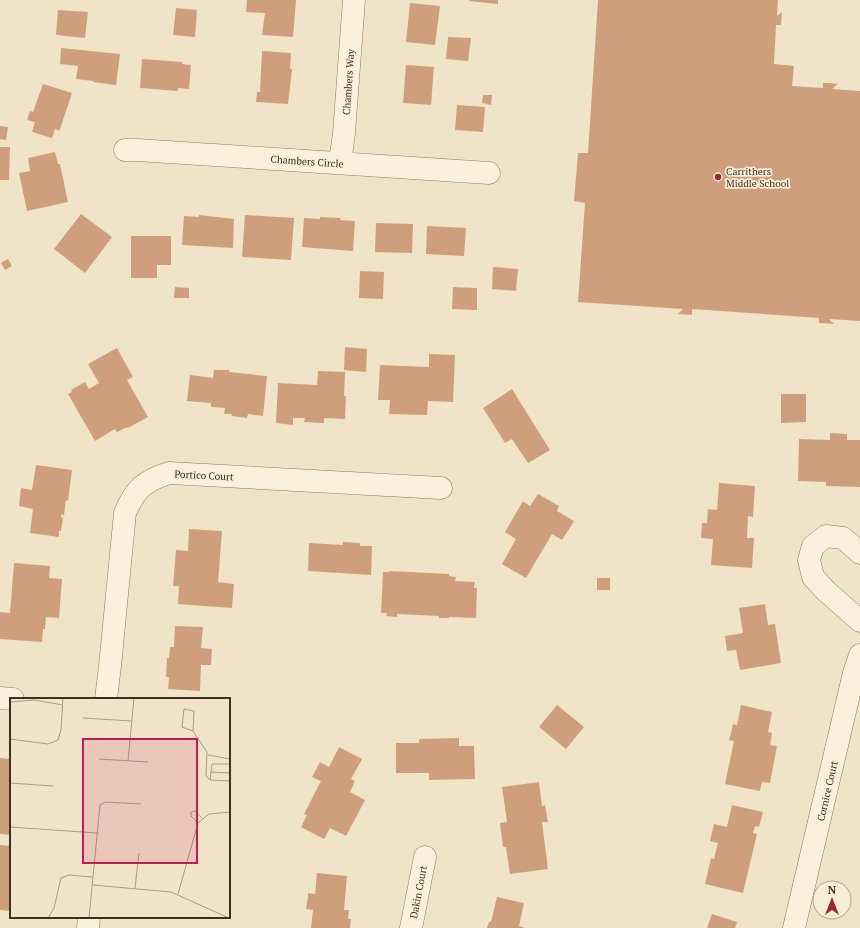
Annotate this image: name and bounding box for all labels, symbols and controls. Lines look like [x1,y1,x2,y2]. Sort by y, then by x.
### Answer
street label: Chambers Way [340,48,357,115]
street label: Chambers Circle [270,152,344,171]
place label: Carrithers Middle School [726,165,789,190]
marker: Carrithers Middle School [713,172,723,182]
street label: Portico Court [174,467,234,484]
inset map [10,698,230,918]
street label: Cornice Court [814,759,841,823]
street label: Dakin Court [407,864,430,920]
north arrow [812,880,852,920]
text: N [828,883,837,897]

